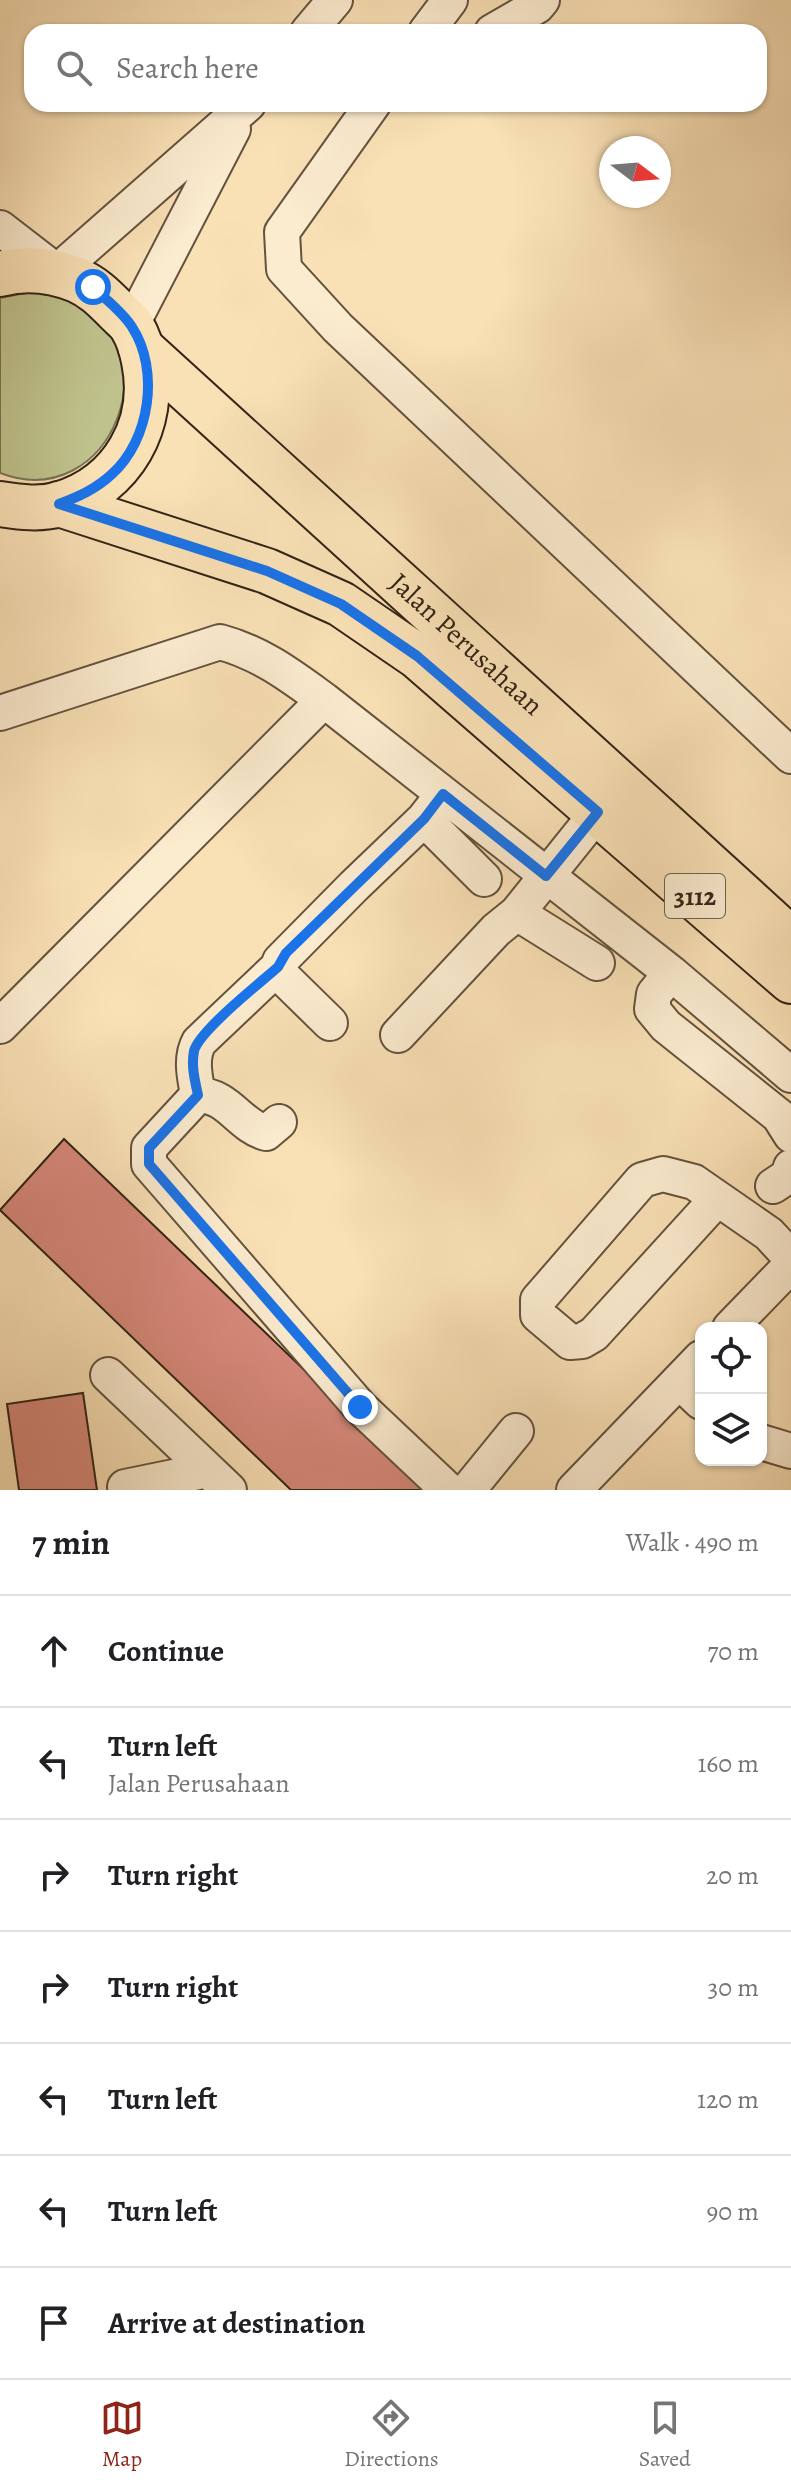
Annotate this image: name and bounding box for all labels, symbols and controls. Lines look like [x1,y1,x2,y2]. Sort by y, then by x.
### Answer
search box [24,24,767,112]
icon: search [52,46,96,90]
text: Search here [116,48,259,88]
north arrow [599,136,671,208]
route start [75,269,111,305]
street label: Jalan Perusahaan [381,564,551,724]
road number: 3112 [665,874,725,918]
map controls [695,1322,767,1466]
button: locate [695,1322,767,1394]
route end [342,1389,378,1425]
button: layers [695,1394,767,1466]
text: 7 min [32,1519,110,1566]
text: Walk · 490 m [626,1525,759,1560]
icon: ahead [32,1629,76,1673]
text: Continue [108,1631,224,1671]
text: 70 m [707,1634,759,1669]
text: Turn left [108,1726,217,1766]
icon: left [32,1741,76,1785]
text: 160 m [697,1746,759,1781]
text: Jalan Perusahaan [108,1766,289,1801]
icon: right [32,1853,76,1897]
text: Turn right [108,1855,238,1895]
text: 20 m [706,1858,759,1893]
icon: right [32,1965,76,2009]
text: Turn right [108,1967,238,2007]
text: 30 m [708,1970,759,2005]
icon: left [32,2077,76,2121]
text: Turn left [108,2079,217,2119]
text: 120 m [697,2082,759,2117]
icon: left [32,2189,76,2233]
text: Turn left [108,2191,217,2231]
text: 90 m [707,2194,759,2229]
icon: arrive [32,2301,76,2345]
text: Arrive at destination [108,2303,365,2343]
tab: Map [100,2396,144,2474]
tab: Directions [344,2396,439,2474]
tab: Saved [639,2396,691,2474]

